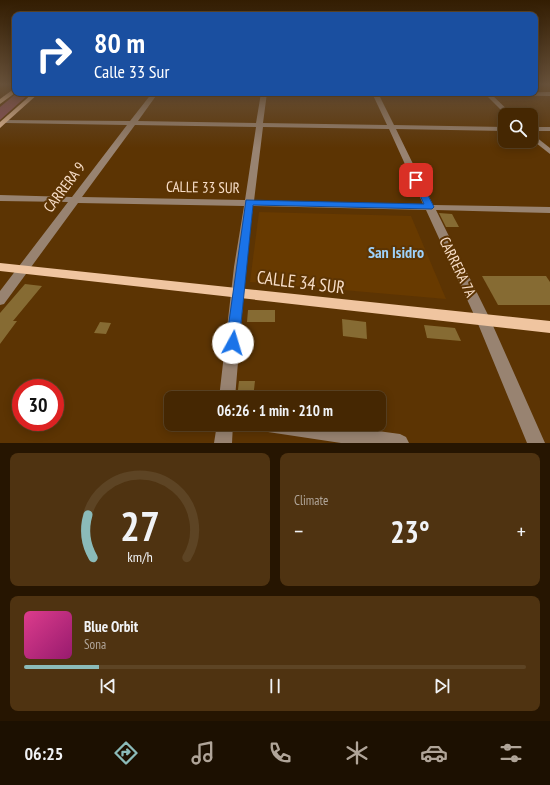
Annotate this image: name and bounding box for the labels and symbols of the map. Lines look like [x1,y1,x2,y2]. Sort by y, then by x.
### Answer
street label: CARRERA 9 [39,158,89,216]
pin [399,163,433,197]
street label: CALLE 33 SUR [166,177,240,197]
street label: CARRERA 7A [435,234,481,301]
district label: San Isidro [368,242,424,262]
street label: CALLE 34 SUR [256,265,347,299]
position arrow [212,322,254,364]
speed limit sign: 30 [12,379,64,431]

